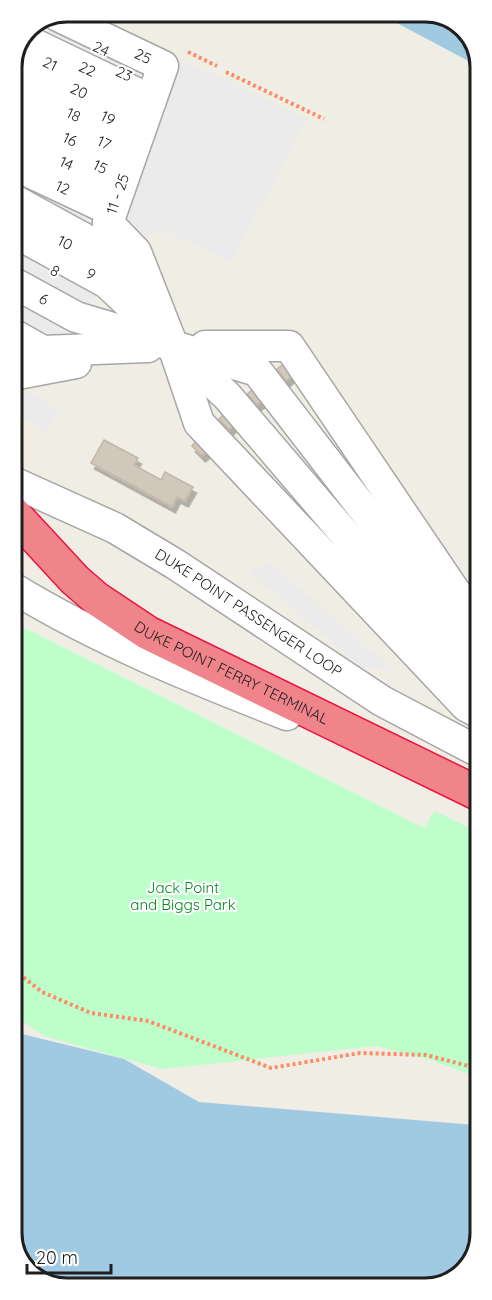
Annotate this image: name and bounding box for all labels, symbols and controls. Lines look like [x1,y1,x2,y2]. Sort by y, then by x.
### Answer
street label: 24 [90,37,113,61]
street label: 25 [132,44,155,68]
street label: 21 [40,52,61,75]
street label: 22 [76,57,99,81]
street label: 23 [113,61,136,86]
street label: 20 [67,78,91,103]
street label: 18 [63,103,84,126]
street label: 19 [98,106,119,129]
street label: 16 [60,128,80,151]
street label: 17 [94,131,115,154]
street label: 14 [56,152,77,175]
street label: 15 [90,155,111,178]
street label: 11 - 25 [102,171,133,217]
street label: 12 [53,176,73,199]
street label: 10 [54,231,76,254]
street label: 8 [47,260,63,281]
street label: 9 [83,263,99,284]
street label: 6 [36,289,52,309]
street label: DUKE POINT PASSENGER LOOP [152,544,346,681]
street label: DUKE POINT FERRY TERMINAL [131,616,332,728]
park label: Jack Point and Biggs Park [130,878,236,914]
scale bar [27,1237,111,1275]
text: 20 m [36,1246,78,1269]

